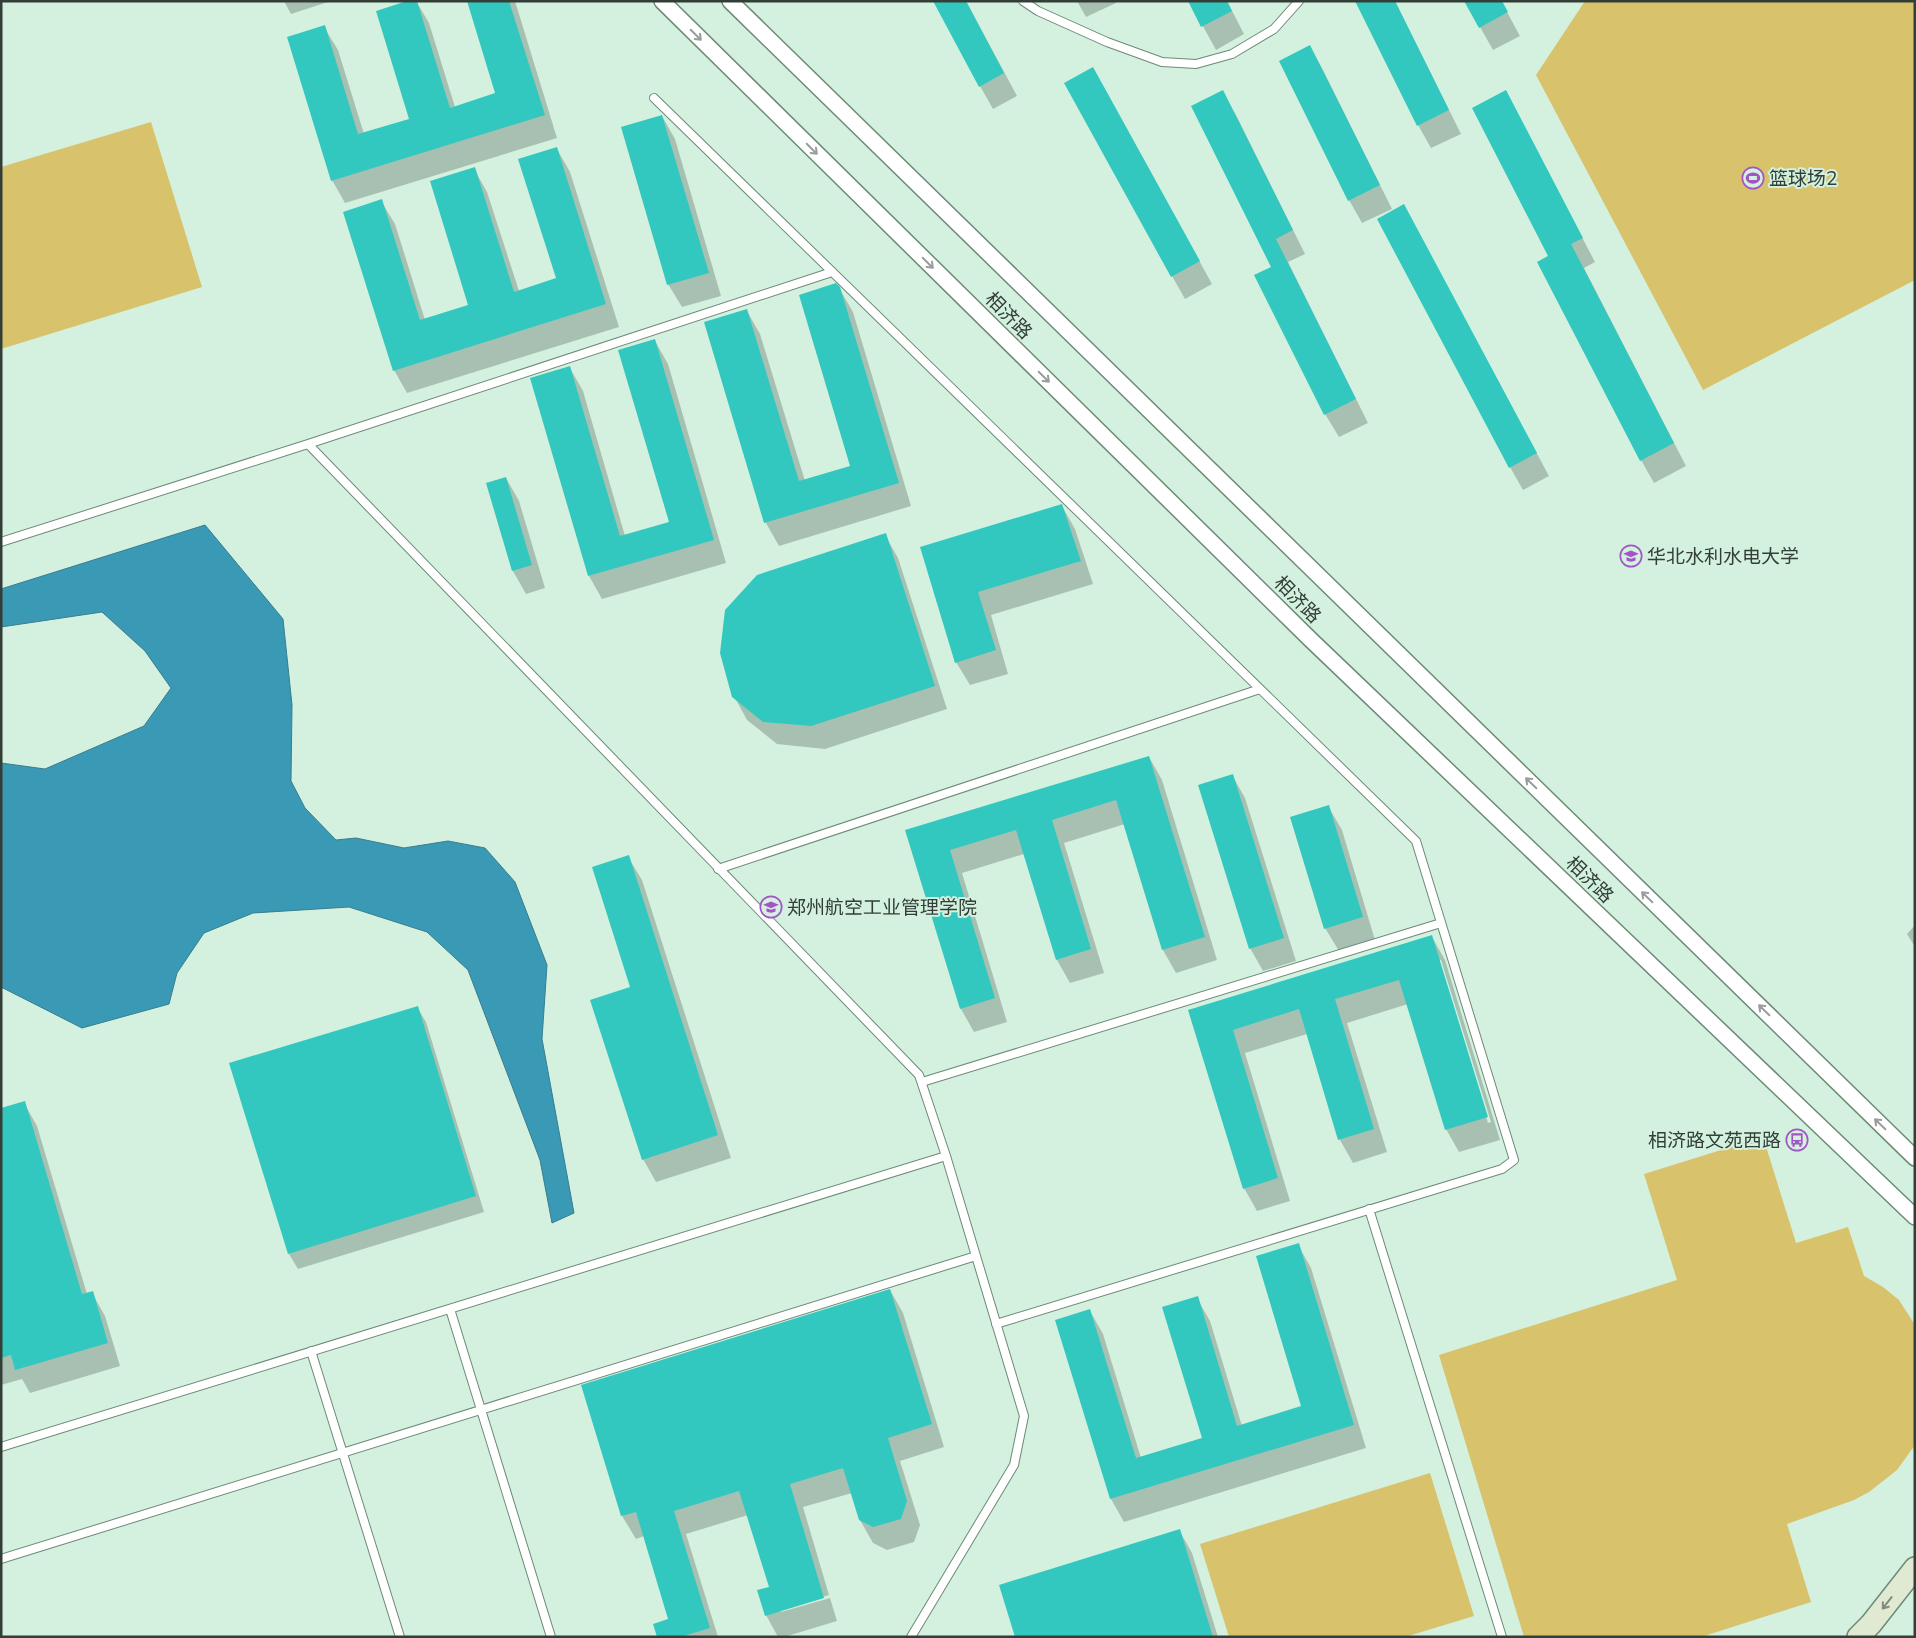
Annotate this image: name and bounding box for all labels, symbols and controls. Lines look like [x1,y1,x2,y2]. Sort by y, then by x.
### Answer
one-way arrow [690,29,702,41]
one-way arrow [806,143,818,156]
sports icon: 篮球场2 [1741,166,1765,190]
place label: 篮球场2 [1769,166,1837,190]
one-way arrow [922,257,934,270]
street label: 相济路 [980,286,1038,344]
one-way arrow [1038,371,1050,384]
school or university icon: 华北水利水电大学 [1619,544,1643,568]
place label: 华北水利水电大学 [1647,544,1799,568]
street label: 相济路 [1269,570,1327,628]
one-way arrow [1525,777,1537,789]
street label: 相济路 [1561,851,1619,907]
one-way arrow [1641,891,1654,903]
school or university icon: 郑州航空工业管理学院 [759,895,783,919]
place label: 郑州航空工业管理学院 [787,895,977,919]
one-way arrow [1757,1004,1770,1016]
one-way arrow [1874,1118,1886,1130]
place label: 相济路文苑西路 [1648,1128,1781,1152]
bus stop icon: 相济路文苑西路 [1785,1128,1809,1152]
one-way arrow [1882,1596,1893,1609]

